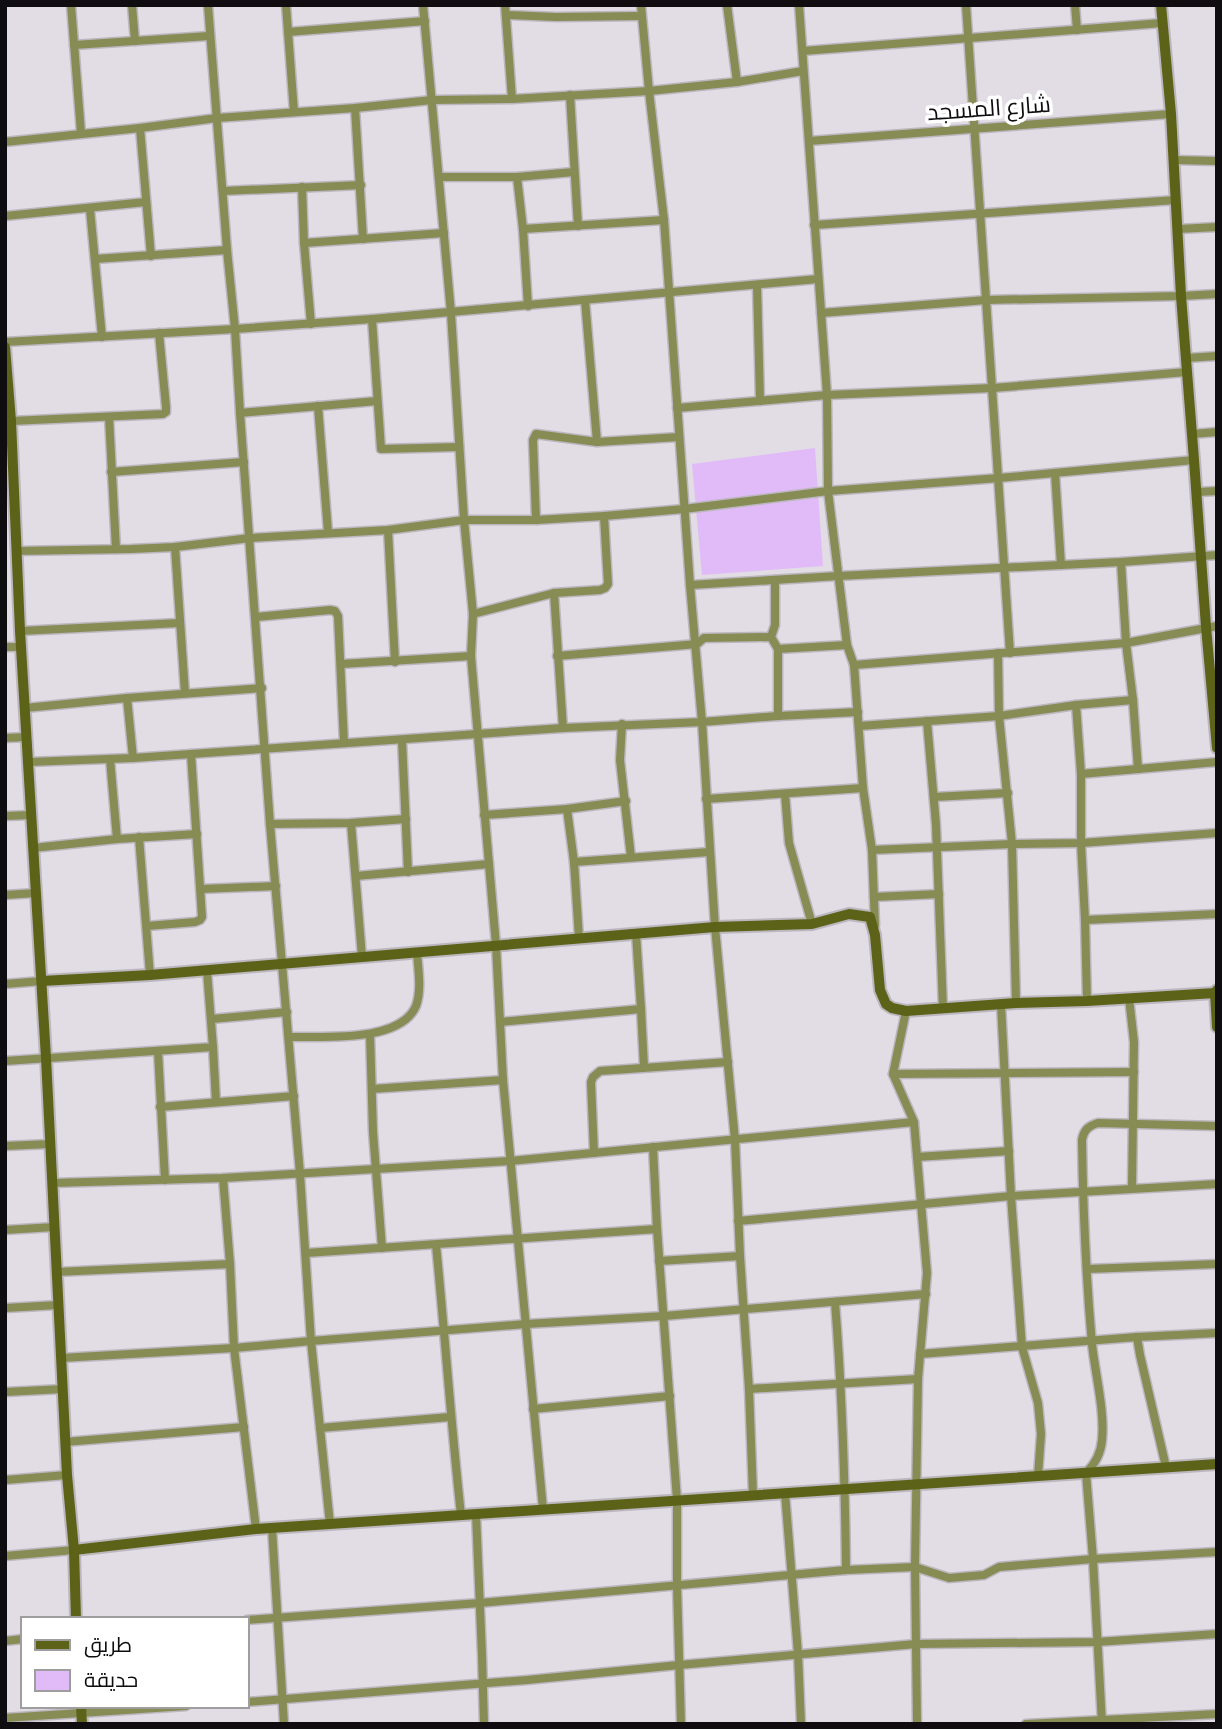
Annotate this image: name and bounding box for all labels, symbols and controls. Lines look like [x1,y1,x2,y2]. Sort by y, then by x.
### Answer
street label: شارع المسجد [926,90,1052,128]
legend [21,1617,248,1708]
text: طريق [84,1632,132,1658]
text: حديقة [84,1667,138,1692]

